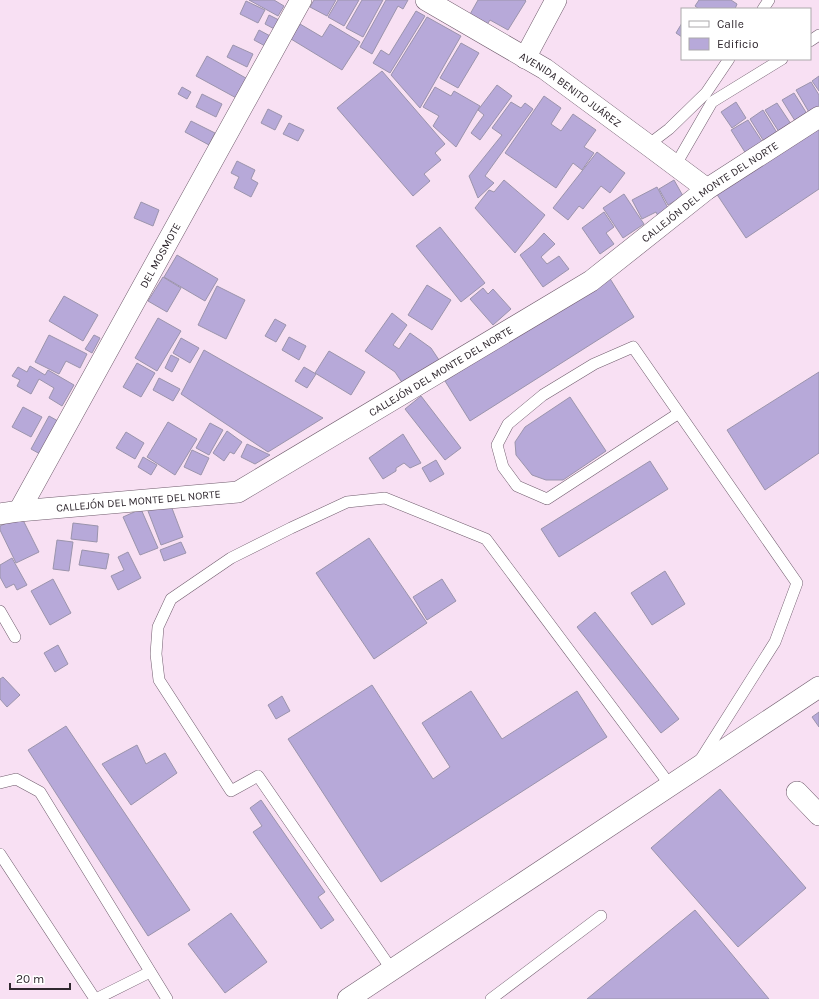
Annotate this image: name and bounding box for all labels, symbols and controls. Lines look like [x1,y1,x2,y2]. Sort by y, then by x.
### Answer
legend [681,8,811,60]
text: Calle [717,17,744,31]
text: Edificio [717,37,758,51]
street label: AVENIDA BENITO JUÁREZ [517,50,624,130]
street label: CALLEJÓN DEL MONTE DEL NORTE [639,139,781,245]
street label: DEL MOSMOTE [137,221,184,290]
street label: CALLEJÓN DEL MONTE DEL NORTE [367,323,515,419]
street label: CALLEJÓN DEL MONTE DEL NORTE [56,488,221,515]
scale bar [10,965,70,991]
text: 20 m [16,972,44,986]

